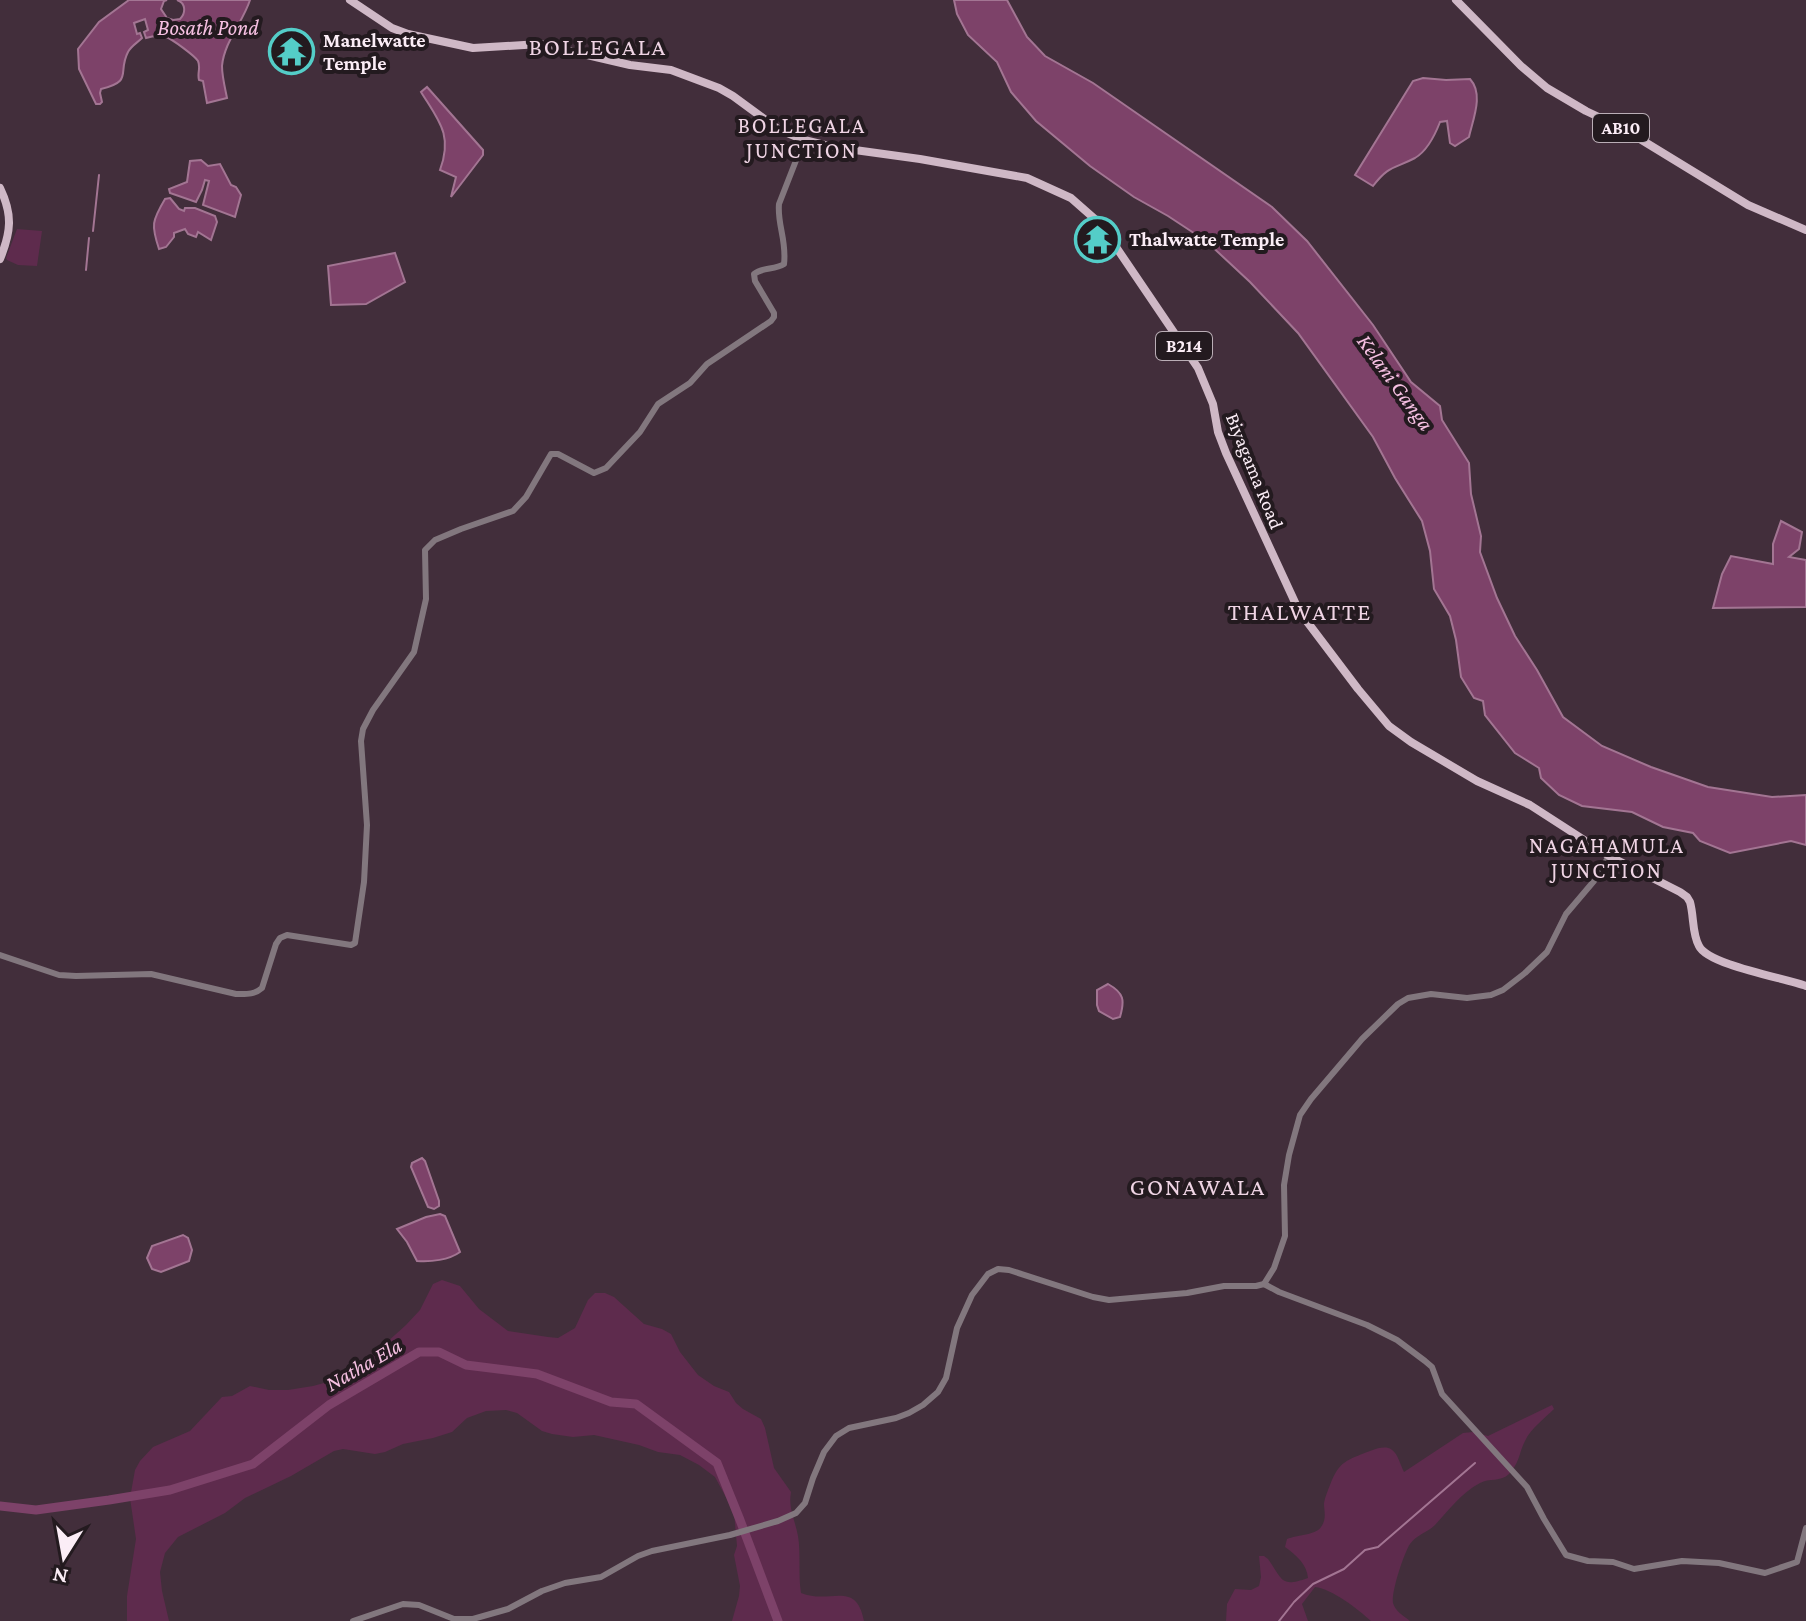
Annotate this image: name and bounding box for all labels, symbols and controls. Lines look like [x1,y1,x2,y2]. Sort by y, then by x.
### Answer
water label: Bosath Pond [157,15,259,40]
temple icon: Manelwatte Temple [268,27,316,75]
place label: Manelwatte Temple [323,29,426,74]
district label: BOLLEGALA [529,33,667,60]
district label: BOLLEGALA JUNCTION [738,113,866,163]
road number: AB10 [1593,114,1649,142]
temple icon: Thalwatte Temple [1074,215,1122,263]
place label: Thalwatte Temple [1129,228,1284,250]
water label: Kelani Ganga [1352,329,1439,435]
road number: B214 [1156,332,1212,360]
street label: Biyagama Road [1221,410,1288,533]
district label: THALWATTE [1228,598,1372,625]
district label: NAGAHAMULA JUNCTION [1529,833,1685,883]
district label: GONAWALA [1130,1173,1266,1200]
water label: Natha Ela [321,1333,406,1396]
north arrow [24,1517,104,1597]
text: N [51,1562,70,1590]

